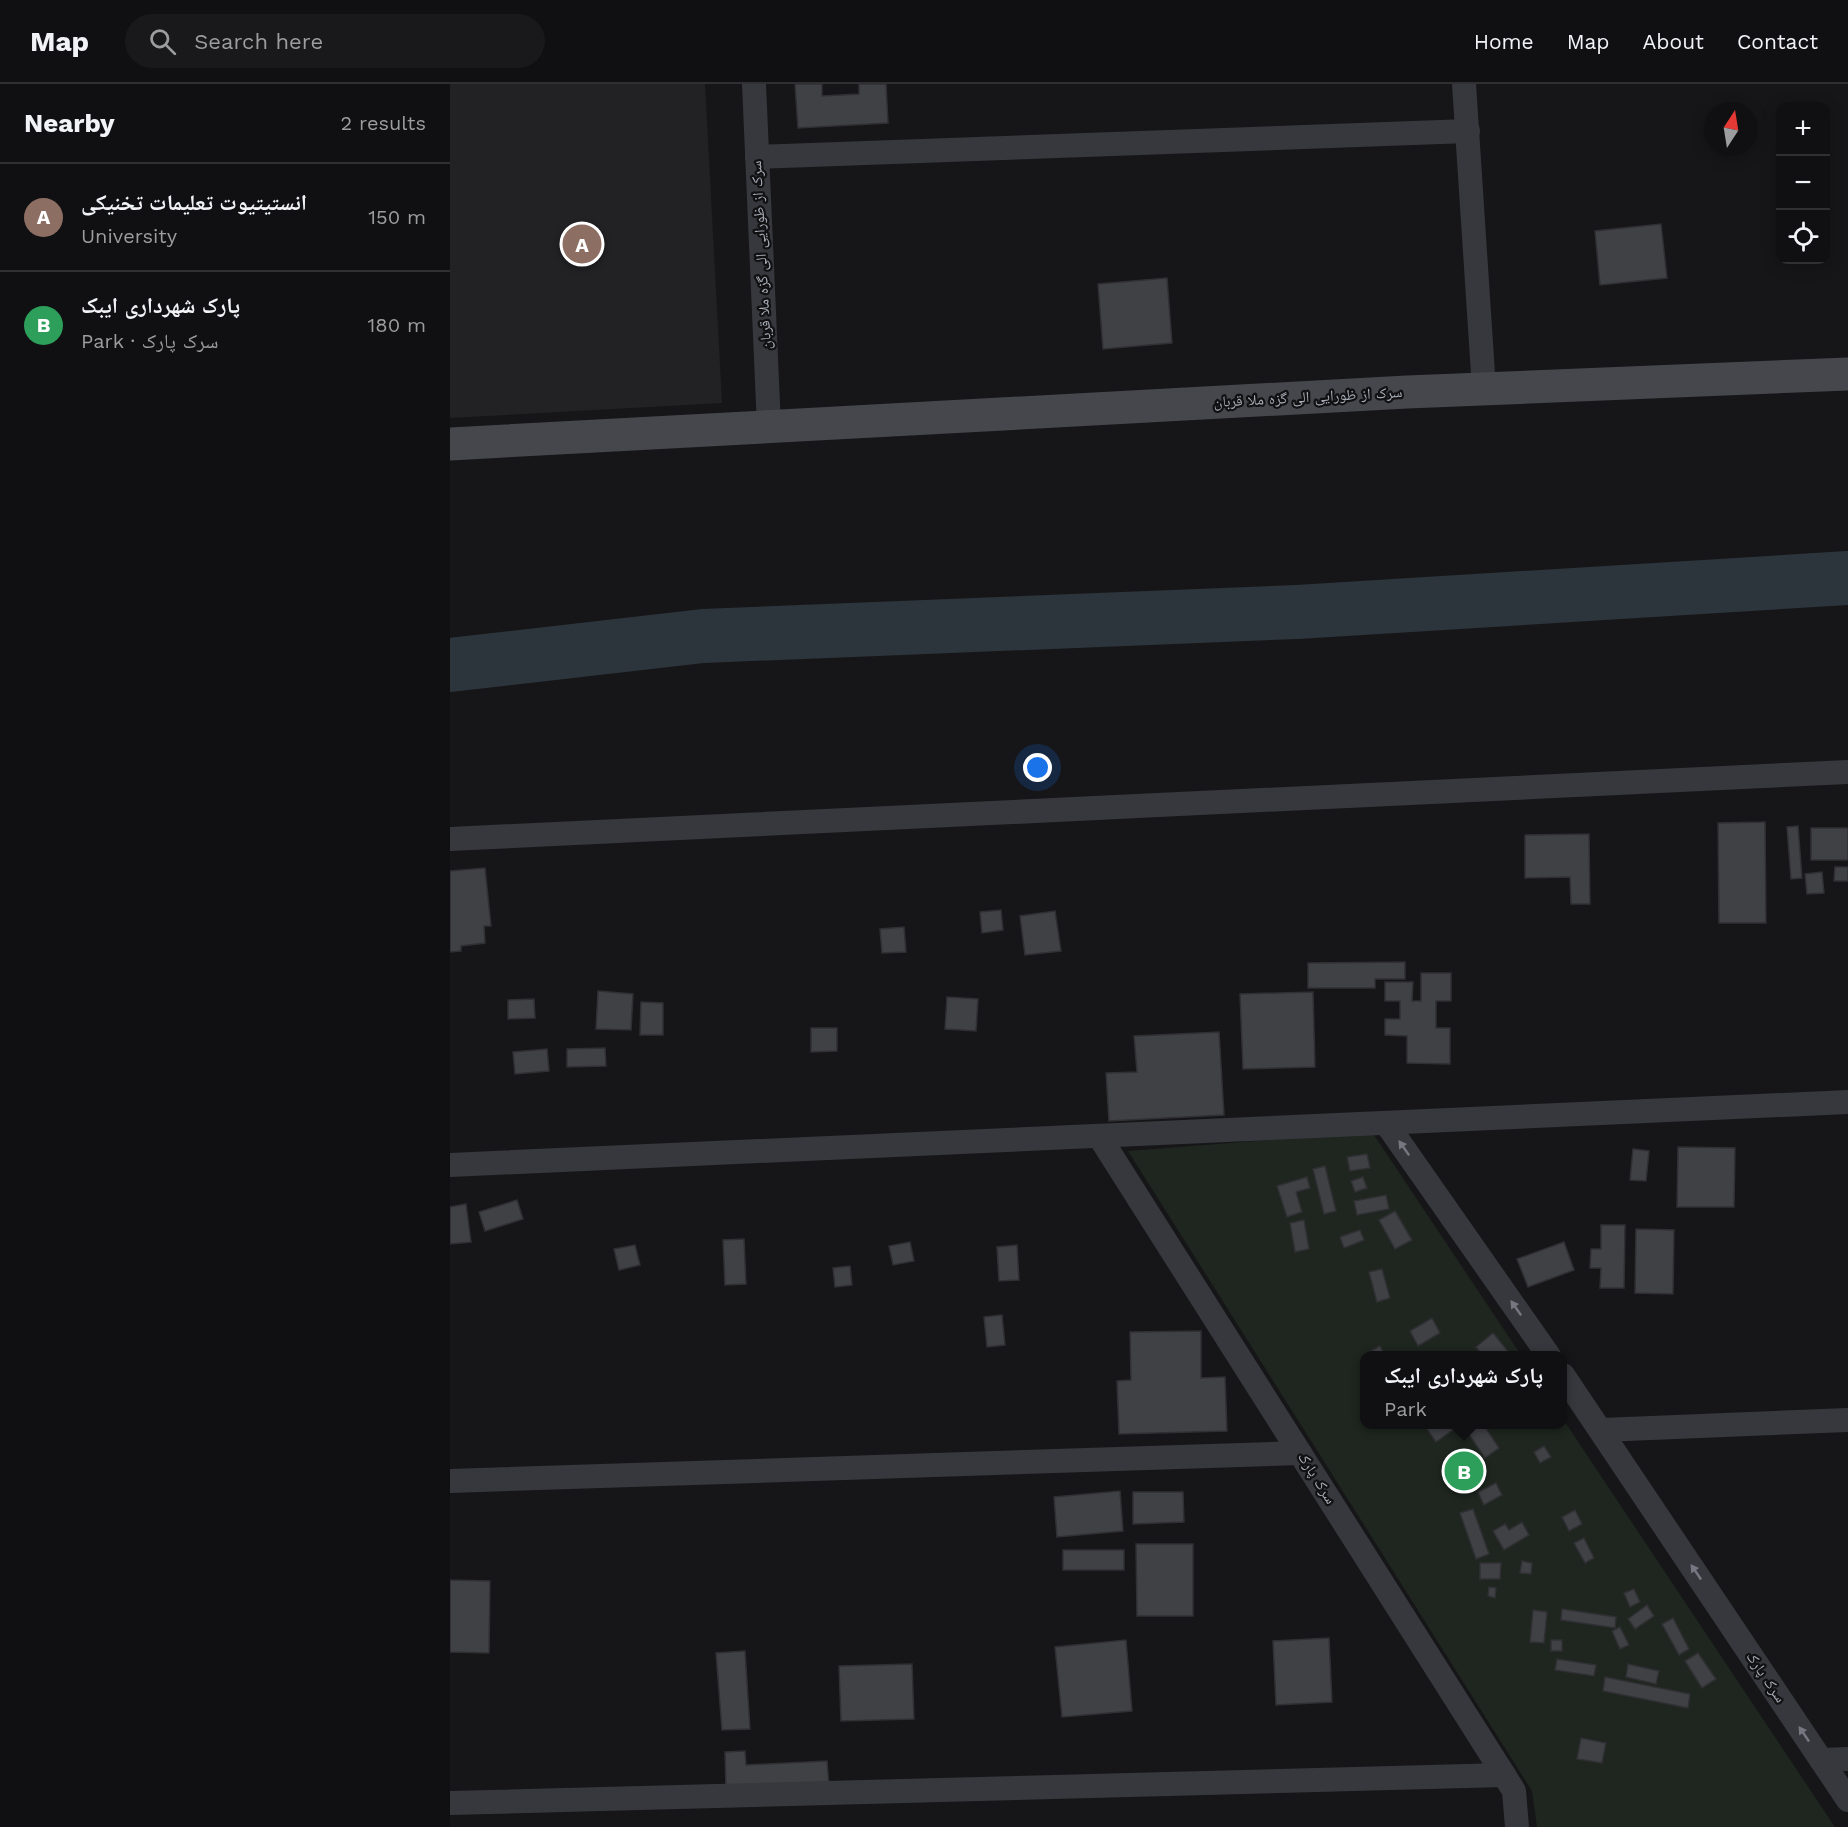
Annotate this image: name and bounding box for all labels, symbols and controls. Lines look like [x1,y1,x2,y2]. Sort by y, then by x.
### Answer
search box [125,14,545,68]
text: Map [30,25,89,58]
icon: search [146,25,179,58]
text: Search here [194,29,323,54]
text: Home [1474,29,1534,54]
text: Map [1567,29,1610,54]
text: About [1643,29,1704,54]
text: Contact [1737,29,1818,54]
north arrow [1704,102,1758,156]
map controls [1776,102,1830,264]
button: + [1776,102,1830,156]
text: Nearby [24,108,115,138]
text: 2 results [341,111,426,135]
button: − [1776,156,1830,210]
street label: سرک از ظورایی الی گزه ملا قربان [747,160,776,350]
text: انستیتیوت تعلیمات تخنیکی [81,190,307,215]
text: A [37,205,50,229]
text: 150 m [368,205,426,229]
button: locate [1776,210,1830,264]
pin: A [562,222,602,266]
text: University [81,224,177,248]
text: پارک شهرداری ایبک [81,293,240,318]
text: B [37,313,50,337]
text: 180 m [368,313,426,337]
text: Park · سرک پارک [81,329,218,353]
street label: سرک از ظورایی الی گزه ملا قربان [1213,383,1403,412]
your location [1023,753,1052,782]
one-way arrow [1399,1140,1410,1156]
one-way arrow [1510,1300,1522,1316]
popup [1360,1351,1567,1429]
text: پارک شهرداری ایبک [1384,1363,1543,1388]
text: Park [1384,1397,1427,1421]
pin: B [1444,1448,1484,1494]
street label: سرک پارک [1294,1449,1340,1507]
one-way arrow [1690,1564,1702,1580]
street label: سرک پارک [1742,1648,1790,1706]
one-way arrow [1799,1726,1810,1742]

